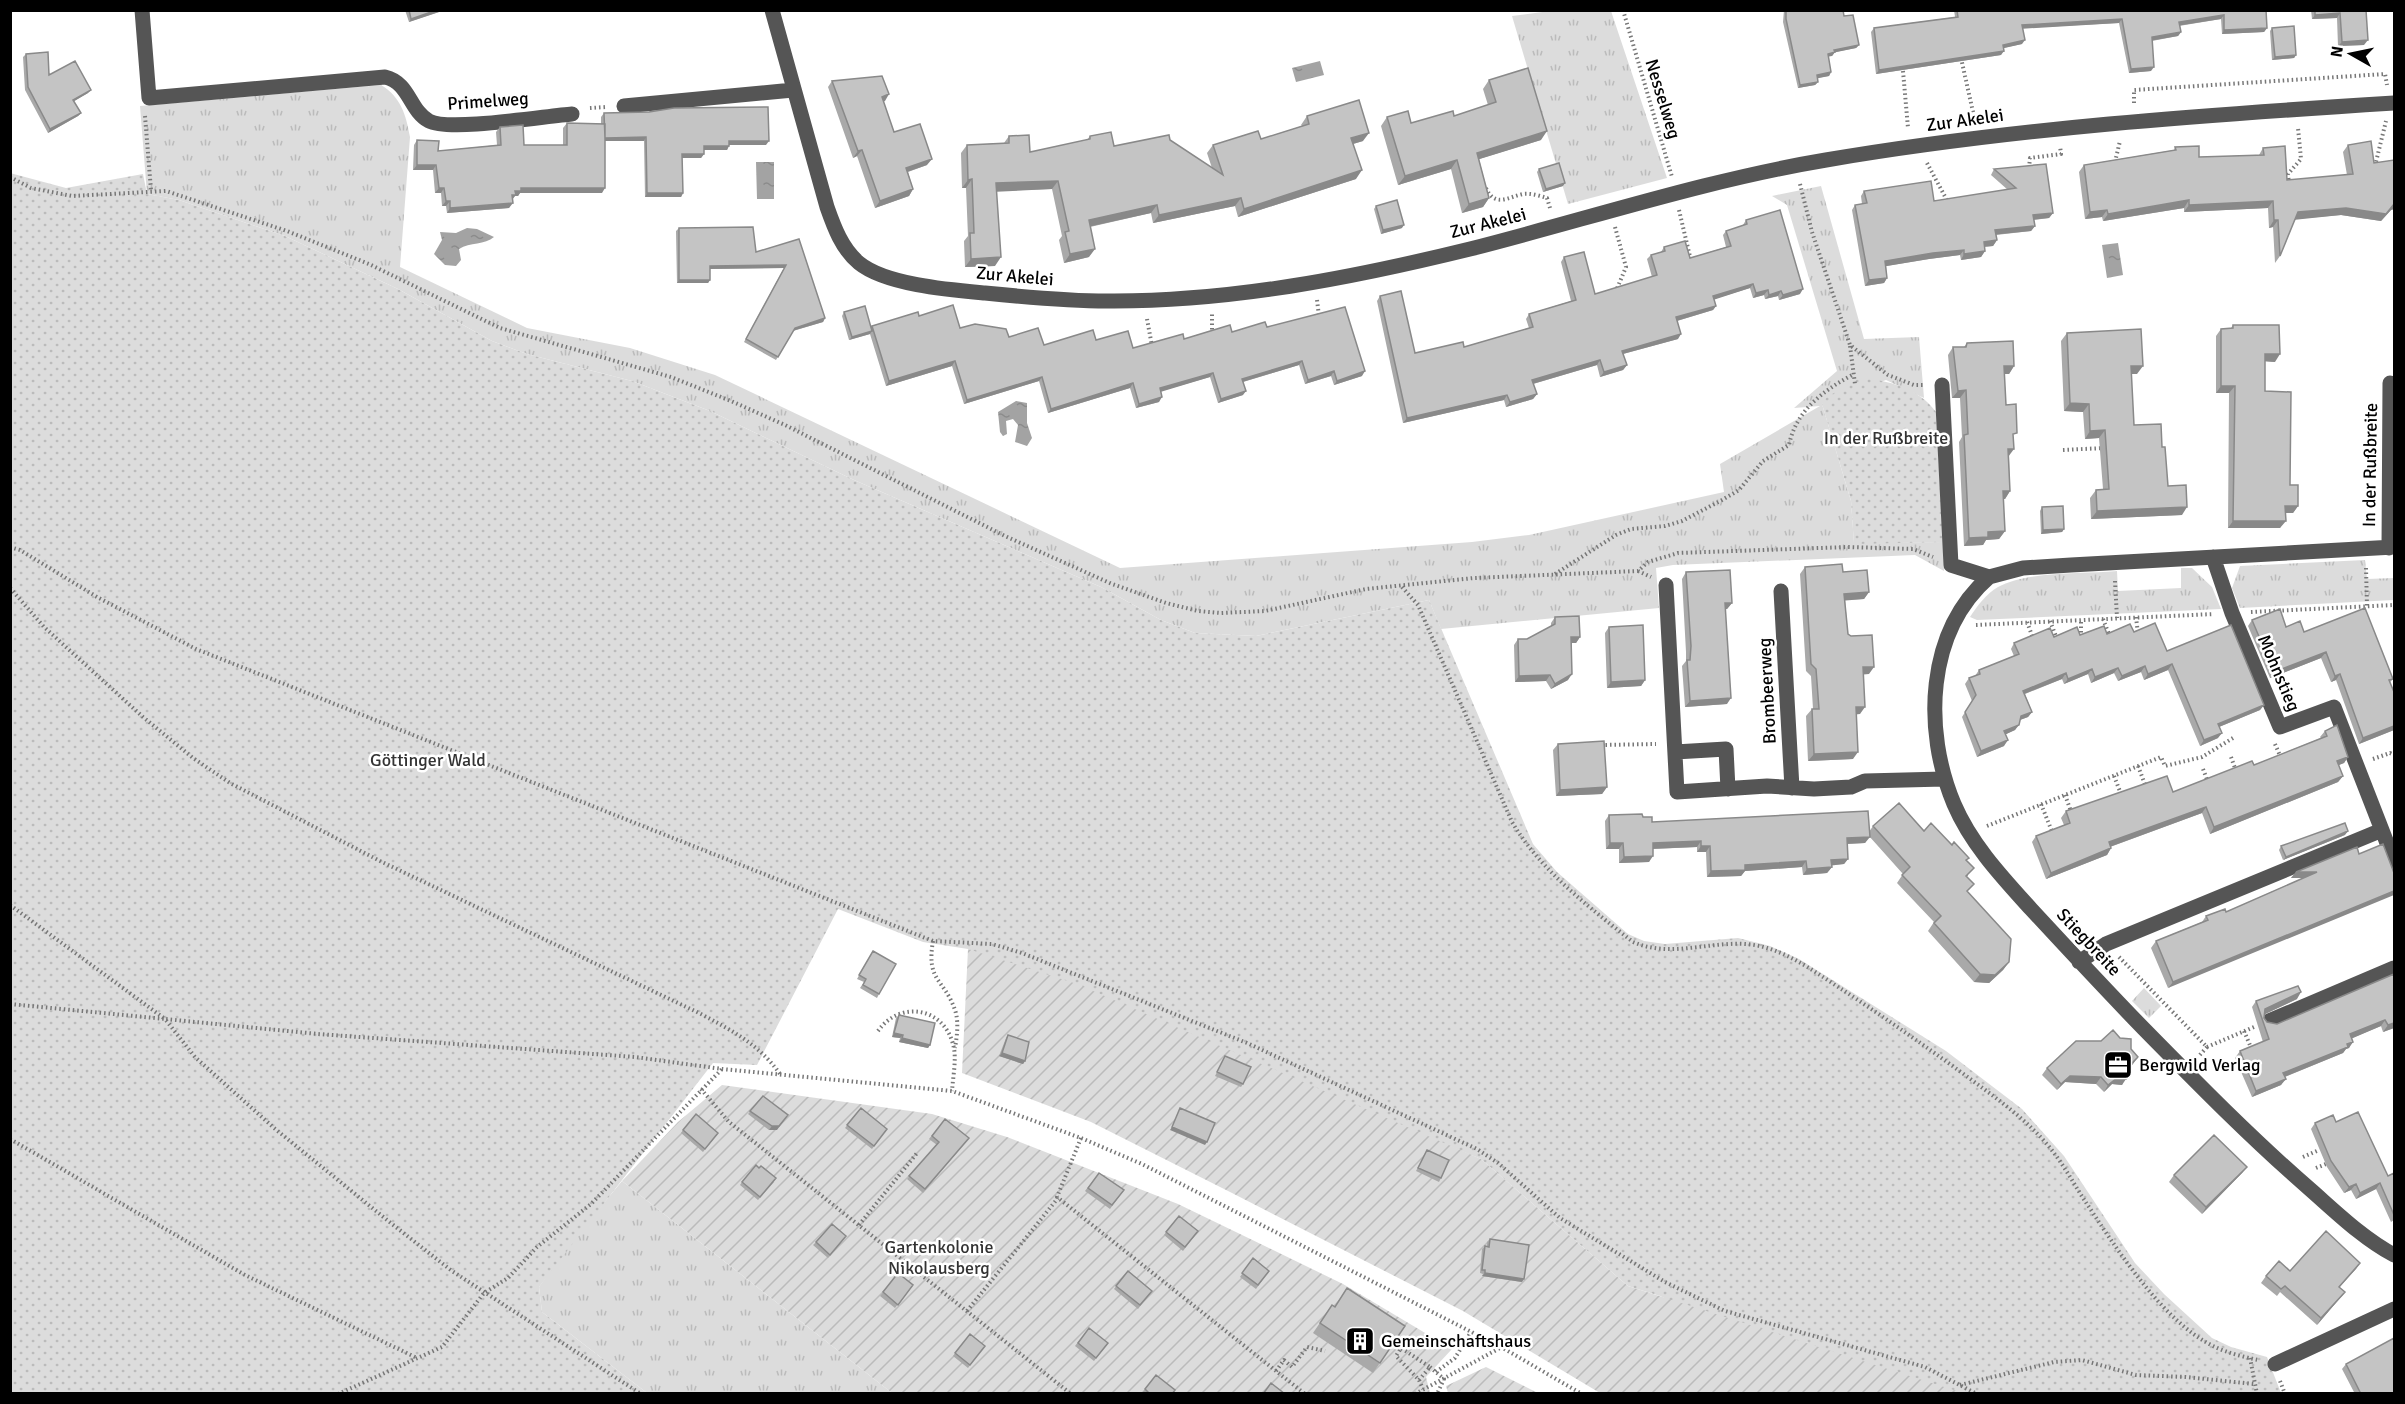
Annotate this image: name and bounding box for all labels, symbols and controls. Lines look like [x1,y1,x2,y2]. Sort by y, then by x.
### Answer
north arrow [2321,24,2381,84]
text: N [2326,45,2348,59]
street label: Nesselweg [1640,56,1686,142]
street label: Primelweg [447,87,529,115]
street label: Zur Akelei [1925,104,2005,136]
street label: Zur Akelei [1448,203,1528,243]
street label: Zur Akelei [975,262,1055,290]
street label: In der Rußbreite [2358,403,2382,527]
park label: In der Rußbreite [1824,427,1948,449]
street label: Mohnstieg [2253,631,2305,715]
street label: Brombeerweg [1753,637,1781,745]
park label: Göttinger Wald [370,749,486,771]
street label: Stiegbreite [2052,904,2126,980]
office icon: Bergwild Verlag [2102,1049,2134,1081]
place label: Bergwild Verlag [2139,1054,2261,1076]
park label: Gartenkolonie Nikolausberg [885,1236,993,1279]
building icon: Gemeinschaftshaus [1344,1325,1376,1357]
place label: Gemeinschaftshaus [1381,1330,1531,1352]

